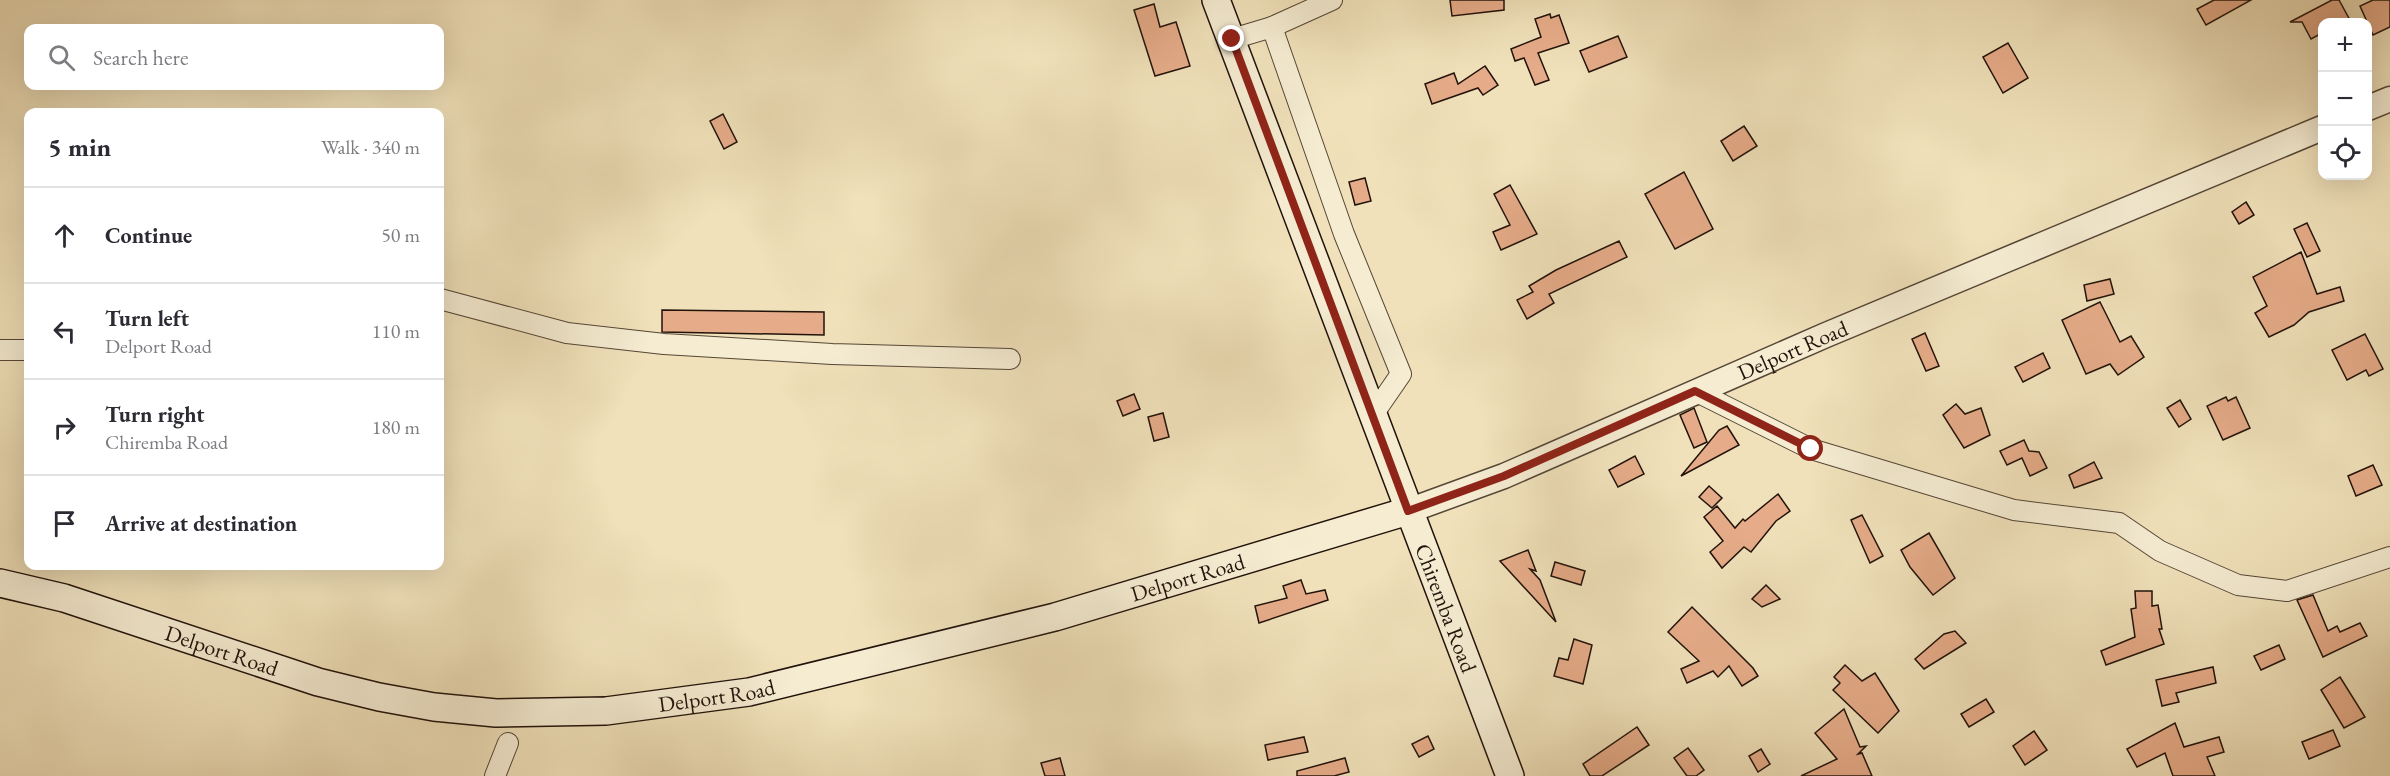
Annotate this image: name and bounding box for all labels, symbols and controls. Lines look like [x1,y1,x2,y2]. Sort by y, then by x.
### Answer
map controls [2318,18,2372,180]
button: + [2318,18,2372,72]
search box [24,24,444,90]
route end [1218,25,1244,51]
icon: search [45,41,78,74]
text: Search here [93,43,188,72]
button: − [2318,72,2372,126]
button: locate [2318,126,2372,180]
text: 5 min [48,130,111,164]
text: Walk · 340 m [321,134,420,160]
icon: ahead [48,219,81,252]
text: Continue [105,221,192,250]
text: 50 m [381,222,420,248]
text: Turn left [105,304,189,333]
street label: Delport Road [1733,313,1853,387]
icon: left [48,315,81,348]
text: 110 m [372,318,420,344]
text: Delport Road [105,333,212,359]
text: Turn right [105,400,204,429]
icon: right [48,411,81,444]
text: 180 m [372,414,420,440]
text: Chiremba Road [105,429,228,455]
route start [1797,435,1823,461]
icon: arrive [48,507,81,540]
text: Arrive at destination [105,509,297,538]
street label: Chiremba Road [1408,539,1484,677]
street label: Delport Road [1127,547,1249,608]
street label: Delport Road [161,618,283,683]
street label: Delport Road [657,672,779,719]

